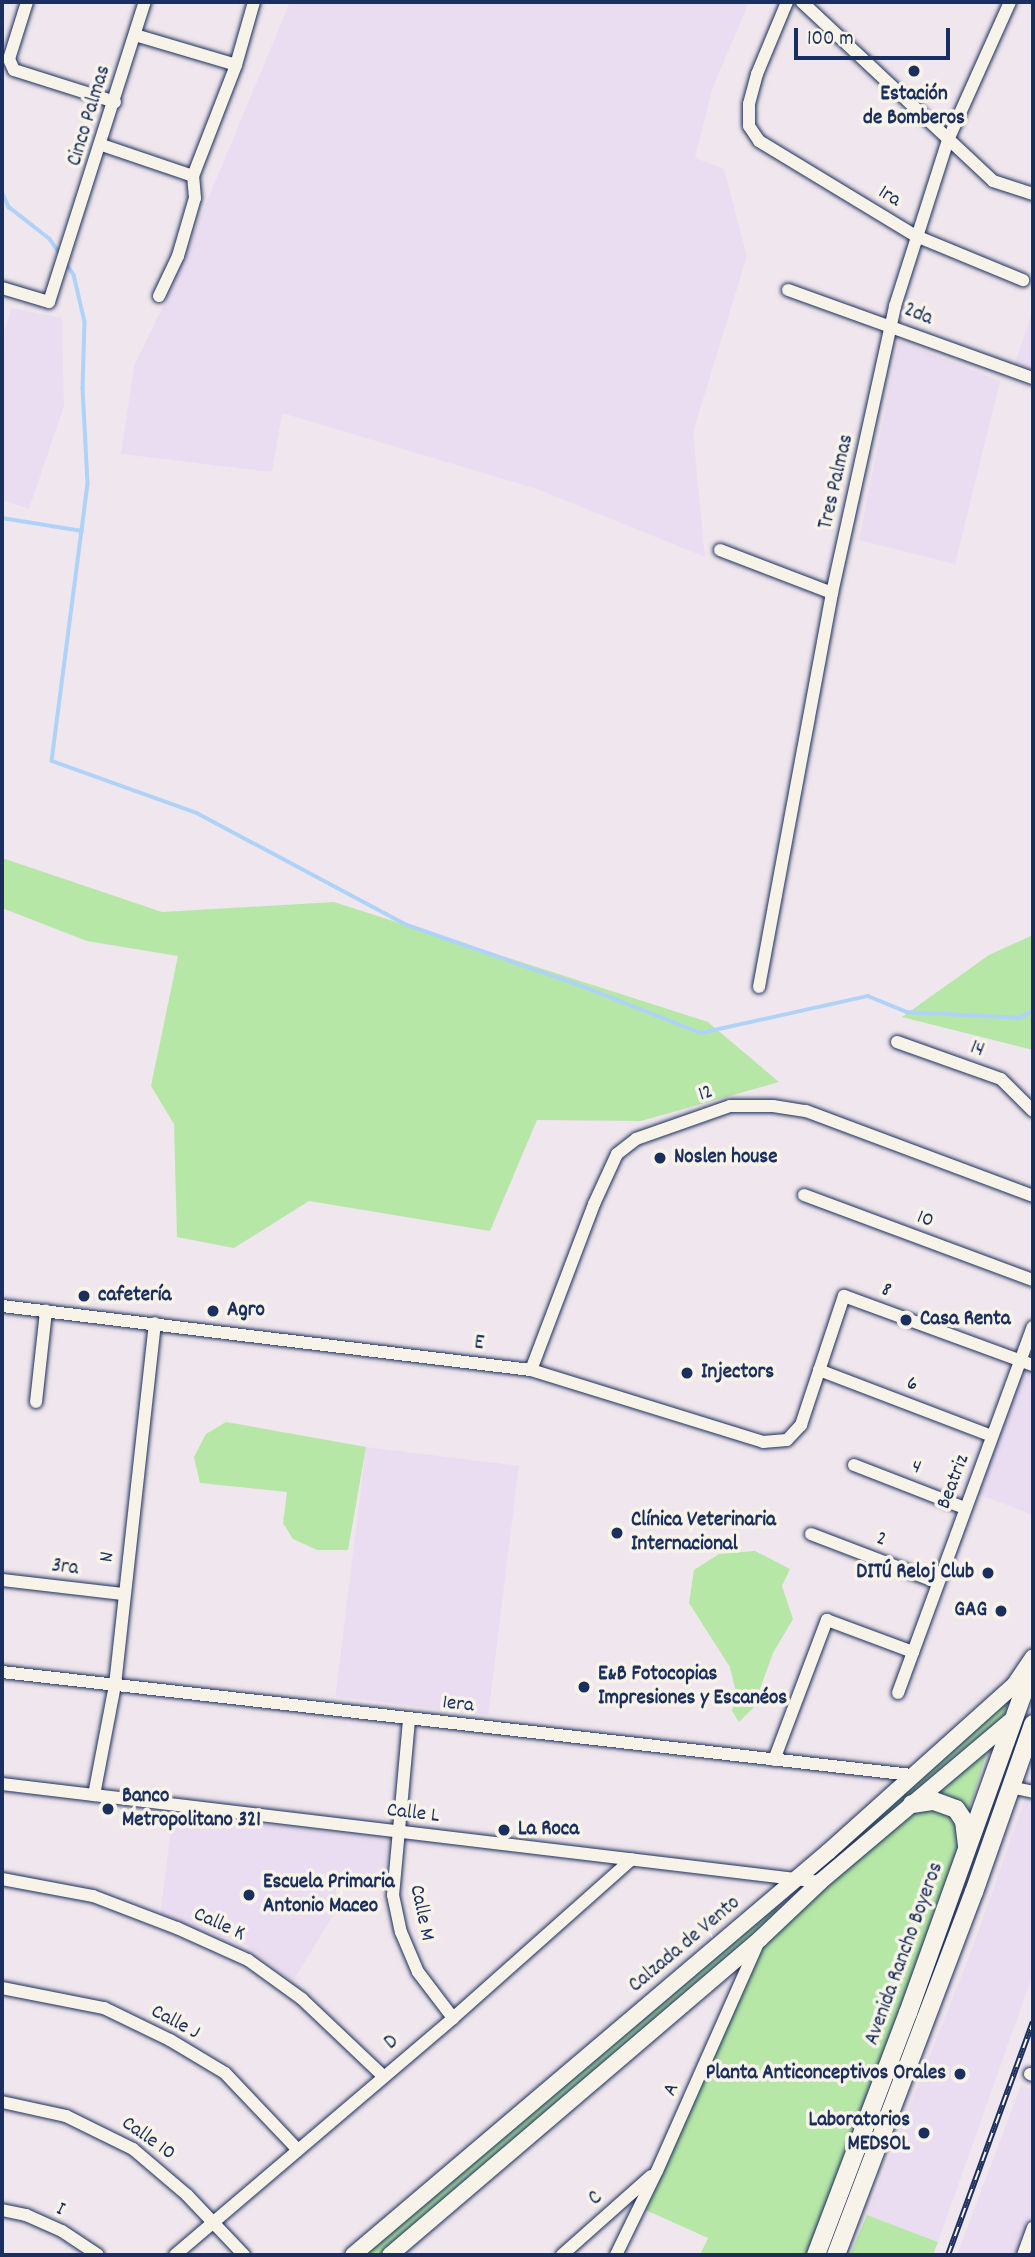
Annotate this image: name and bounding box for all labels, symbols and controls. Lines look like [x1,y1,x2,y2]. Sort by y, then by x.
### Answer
scale bar [797,14,953,58]
text: 100 m [807,25,854,55]
street label: Cinco Palmas [63,63,117,169]
marker: Estación de Bomberos [906,63,922,79]
place label: Estación de Bomberos [863,82,965,132]
street label: 1ra [873,180,905,214]
street label: 2da [900,298,936,332]
street label: Tres Palmas [814,432,860,532]
street label: 14 [966,1036,988,1064]
street label: 12 [695,1080,717,1108]
place label: Noslen house [674,1145,777,1171]
marker: Noslen house [652,1150,668,1166]
street label: 10 [913,1205,937,1235]
street label: 8 [878,1278,894,1304]
place label: cafetería [98,1283,171,1309]
marker: cafetería [76,1288,92,1304]
place label: Agro [227,1298,265,1324]
marker: Agro [205,1303,221,1319]
place label: Casa Renta [920,1307,1010,1333]
marker: Casa Renta [898,1312,914,1328]
street label: E [473,1331,485,1357]
place label: Injectors [701,1360,774,1386]
marker: Injectors [679,1365,695,1381]
street label: 6 [903,1371,921,1399]
street label: Beatriz [932,1451,976,1513]
street label: 4 [907,1455,925,1481]
place label: Clínica Veterinaria Internacional [631,1508,776,1558]
marker: Clínica Veterinaria Internacional [609,1525,625,1541]
street label: 2 [872,1527,890,1553]
street label: N [95,1550,121,1564]
street label: 3ra [50,1554,80,1582]
place label: DITÚ Reloj Club [856,1560,974,1586]
marker: DITÚ Reloj Club [980,1565,996,1581]
place label: GAG [954,1598,987,1624]
marker: GAG [993,1603,1009,1619]
place label: E&B Fotocopias Impresiones y Escanéos [598,1662,787,1712]
marker: E&B Fotocopias Impresiones y Escanéos [576,1679,592,1695]
street label: 1era [441,1691,475,1719]
place label: Banco Metropolitano 321 [122,1784,261,1834]
street label: Calle L [385,1798,441,1830]
marker: Banco Metropolitano 321 [100,1801,116,1817]
place label: La Roca [518,1817,579,1843]
marker: La Roca [496,1822,512,1838]
street label: Avenida Rancho Boyeros [860,1859,950,2049]
place label: Escuela Primaria Antonio Maceo [263,1870,395,1920]
street label: Calle M [403,1883,439,1943]
marker: Escuela Primaria Antonio Maceo [241,1887,257,1903]
street label: Calzada de Vento [624,1891,746,1999]
street label: Calle K [189,1903,249,1947]
street label: Calle J [146,2000,204,2046]
street label: D [380,2030,404,2056]
place label: Planta Anticonceptivos Orales [706,2061,946,2087]
marker: Planta Anticonceptivos Orales [952,2066,968,2082]
street label: A [658,2080,686,2100]
place label: Laboratorios MEDSOL [809,2108,910,2158]
street label: Calle 10 [116,2111,180,2167]
marker: Laboratorios MEDSOL [916,2125,932,2141]
street label: C [584,2186,608,2212]
street label: I [52,2197,68,2223]

